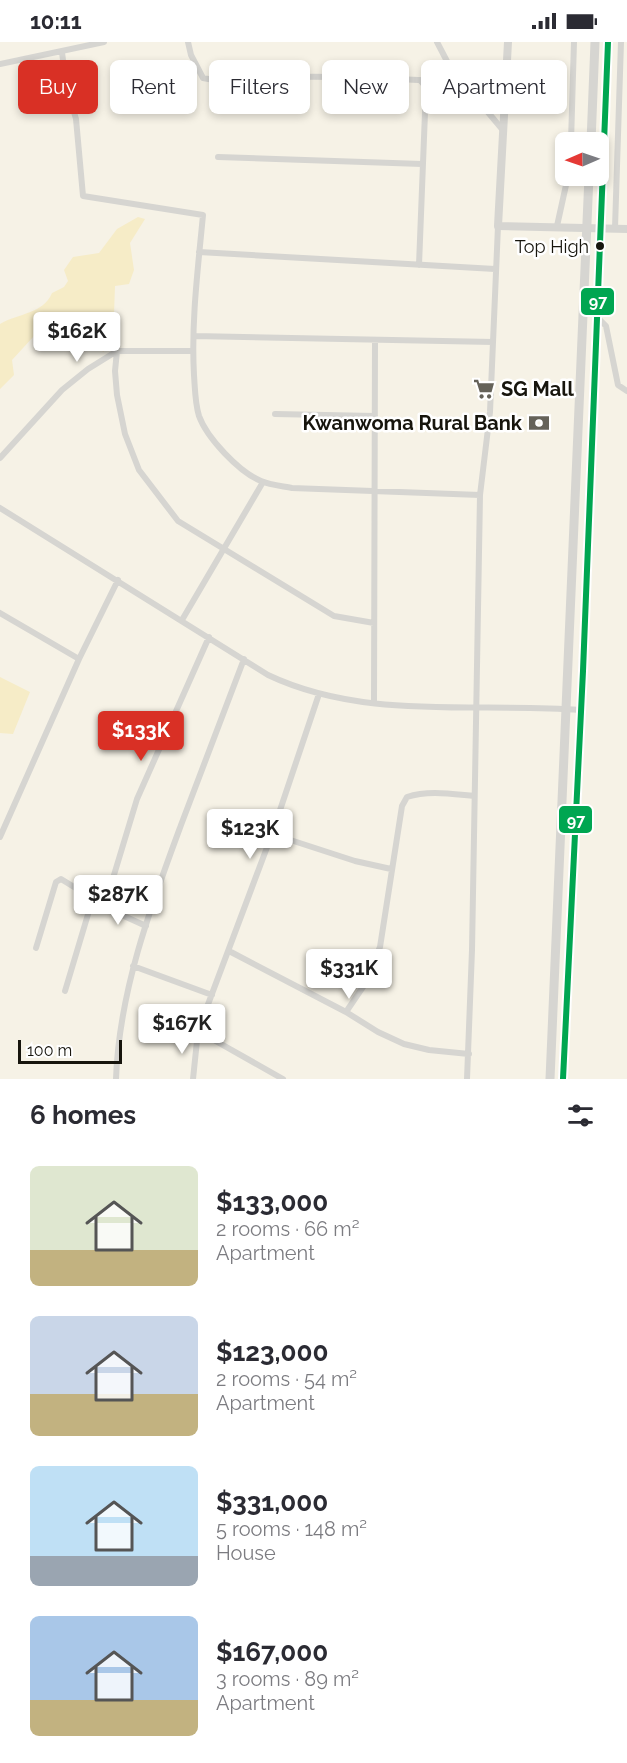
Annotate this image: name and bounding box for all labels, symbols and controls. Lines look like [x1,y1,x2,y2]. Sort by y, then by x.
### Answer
text: 10:11 [30,8,82,34]
chip: Buy [18,60,98,114]
chip: Rent [110,60,197,114]
chip: Filters [209,60,310,114]
chip: New [322,60,409,114]
chip: Apartment [421,60,567,114]
north arrow [555,132,609,186]
map controls [555,132,609,186]
place label: Top High [515,236,589,257]
marker: Top High [594,240,606,252]
line badge: 97 [580,287,615,316]
text: 97 [589,292,607,311]
pin: $162K [35,312,119,363]
text: $162K [47,319,107,343]
supermarket icon: SG Mall [472,377,496,401]
place label: SG Mall [501,377,575,401]
place label: Kwanwoma Rural Bank [302,411,523,435]
bank icon: Kwanwoma Rural Bank [527,411,551,435]
pin: $133K [99,711,183,762]
text: $133K [112,718,170,742]
line badge: 97 [558,805,593,834]
pin: $123K [208,809,292,860]
text: 97 [567,811,585,830]
text: $123K [221,816,279,840]
pin: $287K [76,875,160,926]
text: $287K [88,882,148,906]
pin: $331K [307,949,391,1000]
text: $331K [320,956,378,980]
pin: $167K [140,1004,224,1055]
text: $167K [152,1011,212,1035]
scale bar [18,1037,122,1064]
text: 100 m [27,1041,72,1060]
icon: filters [564,1099,597,1132]
text: 6 homes [30,1100,136,1130]
text: $133,000 [216,1187,328,1217]
icon: home [78,1190,150,1262]
text: 2 rooms · 66 m² [216,1217,359,1241]
text: Apartment [216,1241,315,1265]
text: $123,000 [216,1337,328,1367]
icon: home [78,1340,150,1412]
text: 2 rooms · 54 m² [216,1367,357,1391]
text: Apartment [216,1391,315,1415]
text: $331,000 [216,1487,328,1517]
icon: home [78,1490,150,1562]
text: 5 rooms · 148 m² [216,1517,367,1541]
text: House [216,1541,276,1565]
text: $167,000 [216,1637,328,1667]
icon: home [78,1640,150,1712]
text: 3 rooms · 89 m² [216,1667,359,1691]
text: Apartment [216,1691,315,1715]

